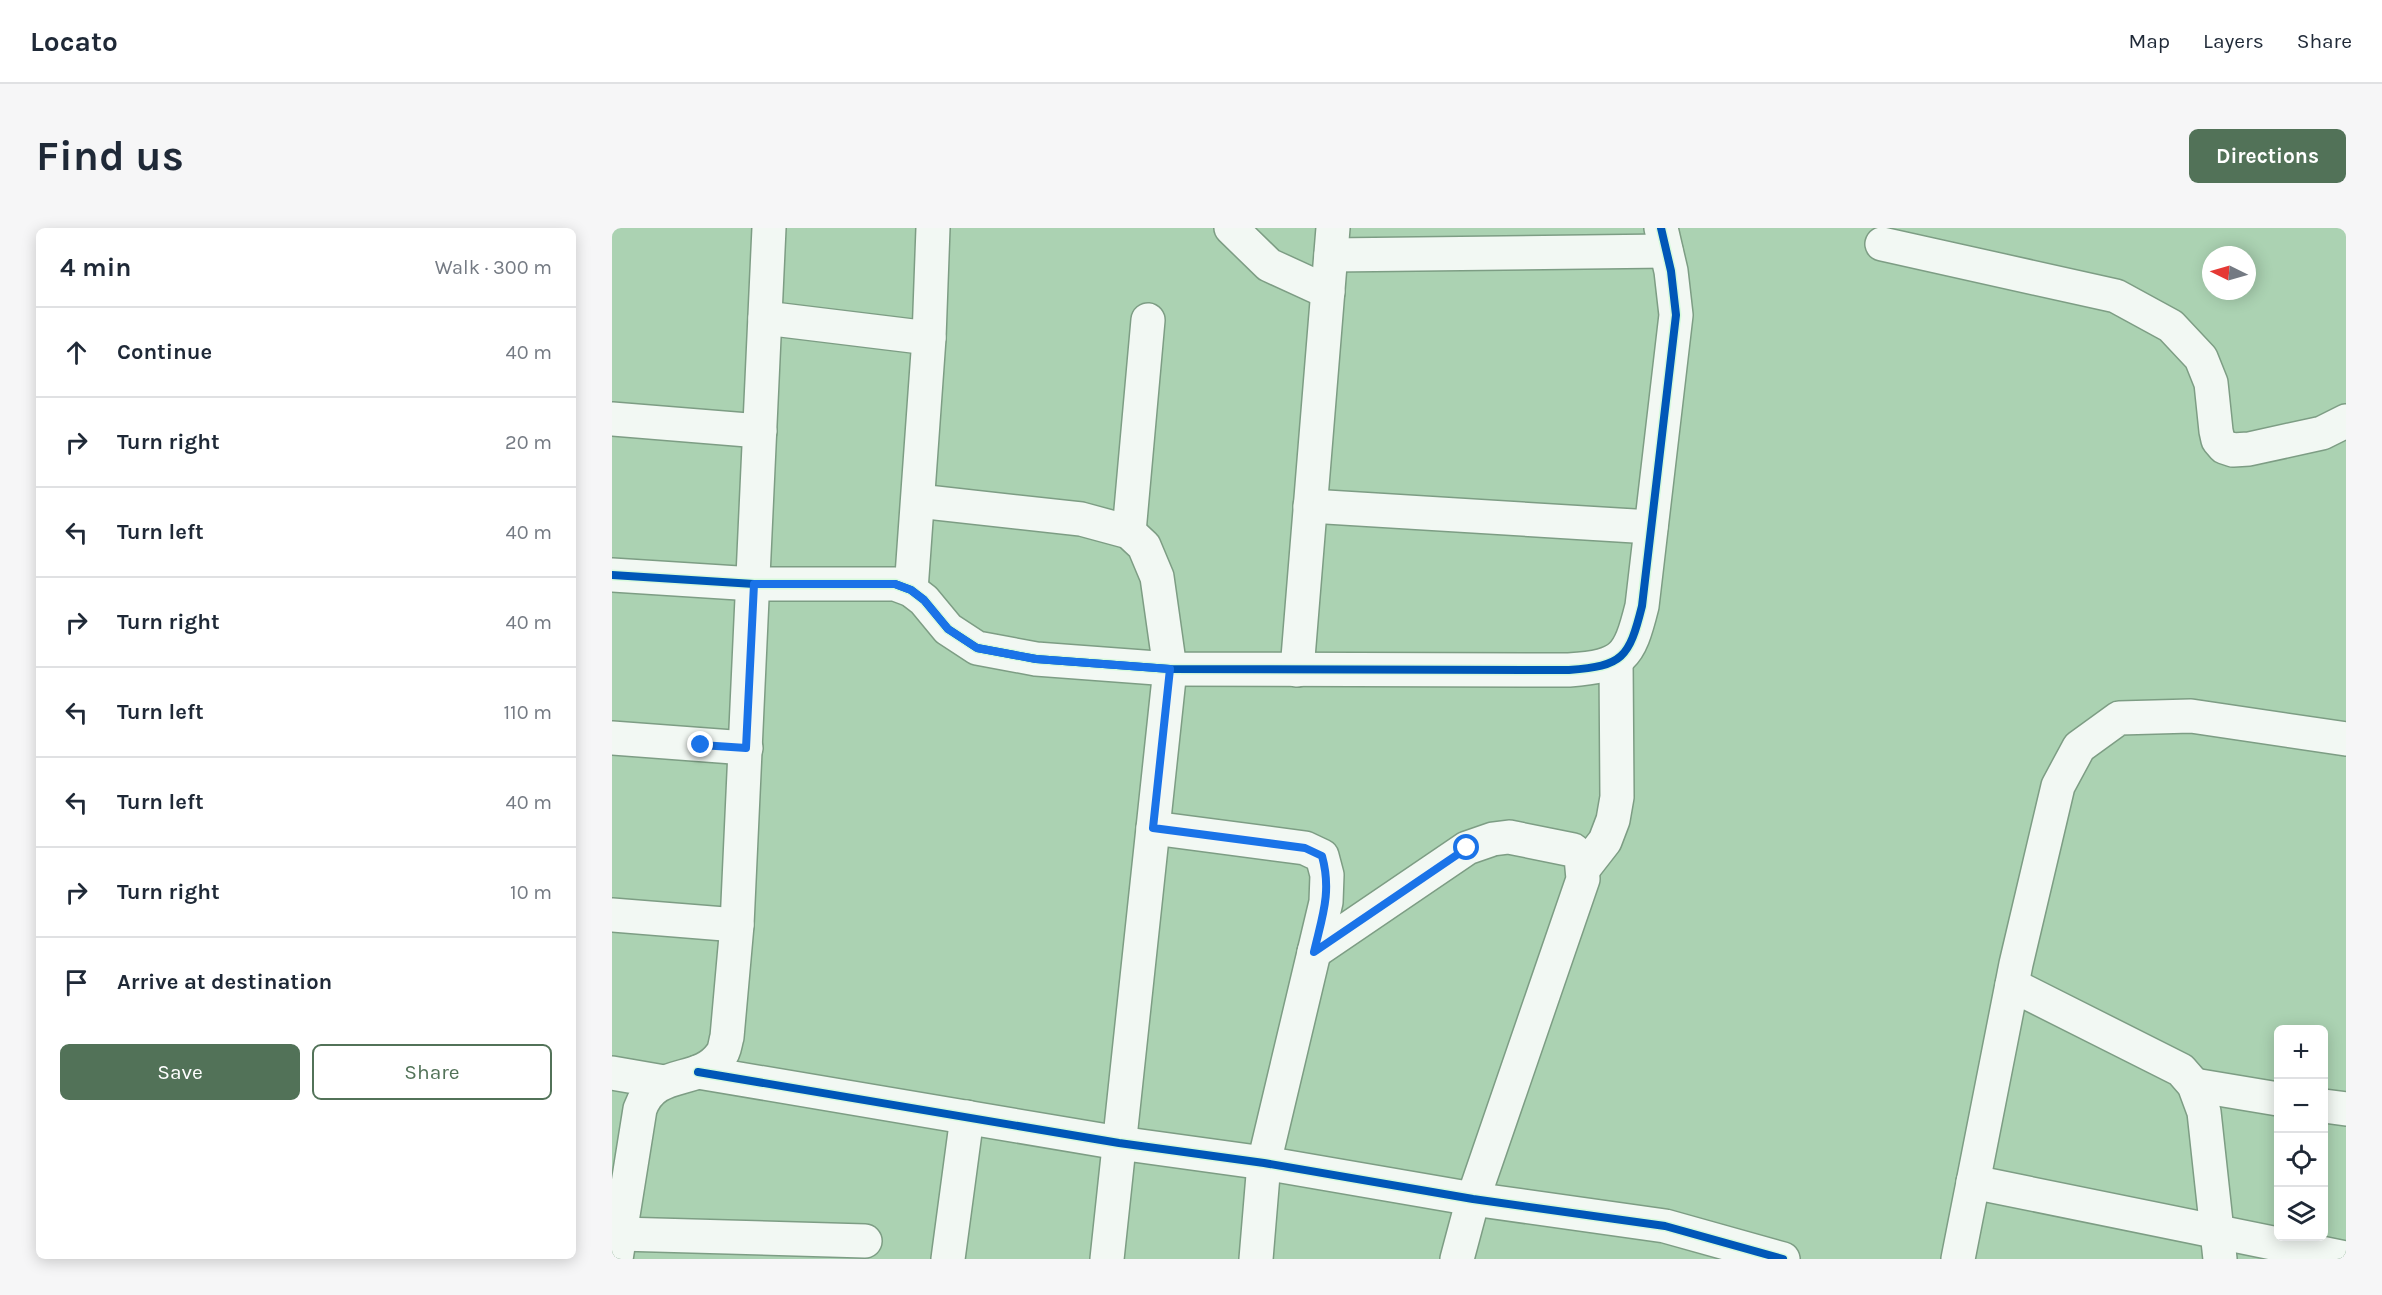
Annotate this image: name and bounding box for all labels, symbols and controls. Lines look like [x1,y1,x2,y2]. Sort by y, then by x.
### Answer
text: Locato [30,25,118,58]
text: Map [2128,29,2170,53]
text: Layers [2203,29,2264,53]
text: Share [2297,29,2352,53]
button: Directions [2189,129,2346,183]
text: Find us [36,131,184,181]
north arrow [2202,246,2256,300]
text: 4 min [60,252,131,283]
text: Walk · 300 m [435,256,552,279]
icon: ahead [60,336,93,369]
text: Continue [117,339,212,365]
text: 40 m [506,341,552,364]
icon: right [60,426,93,459]
text: Turn right [117,429,220,455]
text: 20 m [505,431,552,454]
icon: left [60,516,93,549]
text: Turn left [117,519,204,545]
text: 40 m [506,521,552,544]
icon: right [60,606,93,639]
text: Turn right [117,609,220,635]
text: 40 m [506,611,552,634]
icon: left [60,696,93,729]
text: Turn left [117,699,204,725]
text: 110 m [503,701,552,724]
route end [687,731,713,757]
icon: left [60,786,93,819]
text: Turn left [117,789,204,815]
text: 40 m [506,791,552,814]
route start [1453,834,1479,860]
icon: right [60,876,93,909]
text: Turn right [117,879,220,905]
text: 10 m [510,881,552,904]
icon: arrive [60,966,93,999]
text: Arrive at destination [117,969,332,995]
map controls [2274,1025,2328,1241]
button: + [2274,1025,2328,1079]
button: Save [60,1044,300,1100]
button: Share [312,1044,552,1100]
button: − [2274,1079,2328,1133]
button: locate [2274,1133,2328,1187]
button: layers [2274,1187,2328,1241]

